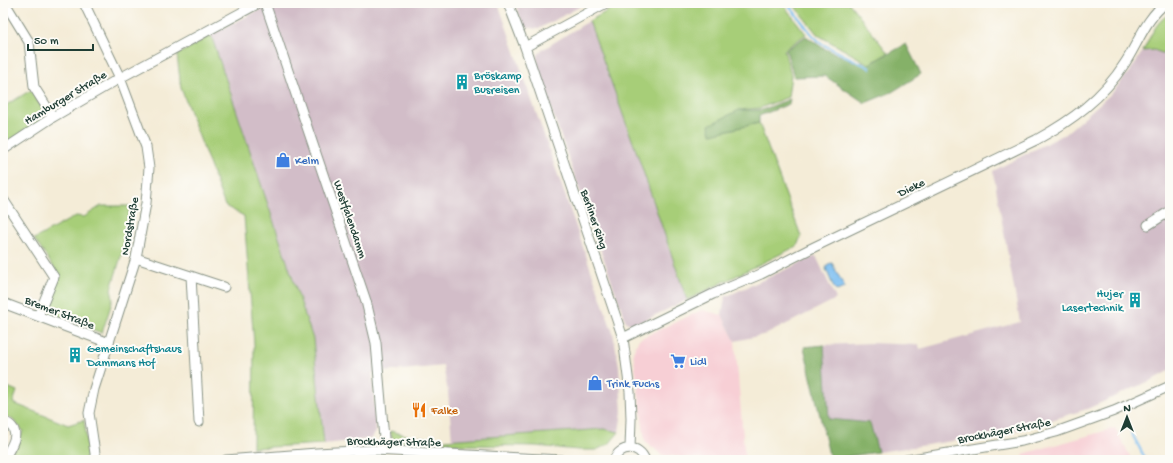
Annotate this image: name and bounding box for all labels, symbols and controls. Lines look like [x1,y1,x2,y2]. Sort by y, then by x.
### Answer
scale bar [28,26,93,52]
text: 50 m [34,35,59,49]
street label: Hamburger Straße [22,68,110,129]
place label: Bröskamp Busreisen [473,70,522,98]
building icon: Bröskamp Busreisen [453,73,471,91]
shop icon: Kelm [274,151,292,169]
place label: Kelm [295,155,319,169]
street label: Dieke [895,176,928,202]
street label: Westfalendamm [329,179,369,261]
street label: Berliner Ring [576,187,610,252]
street label: Nordstraße [119,195,143,257]
place label: Hujer Lasertechnik [1062,288,1125,316]
building icon: Hujer Lasertechnik [1126,291,1144,309]
street label: Bremer Straße [22,294,97,334]
place label: Gemeinschaftshaus Dammans Hof [86,343,182,371]
building icon: Gemeinschaftshaus Dammans Hof [66,346,84,364]
supermarket icon: Lidl [669,352,687,370]
place label: Lidl [690,356,707,370]
shop icon: Trink Fuchs [586,374,604,392]
place label: Trink Fuchs [606,378,660,392]
north arrow [1107,397,1147,437]
restaurant icon: Falke [410,401,428,419]
text: N [1123,403,1131,415]
place label: Falke [430,405,459,419]
street label: Brockhäger Straße [956,416,1053,448]
street label: Brockhäger Straße [346,435,442,451]

